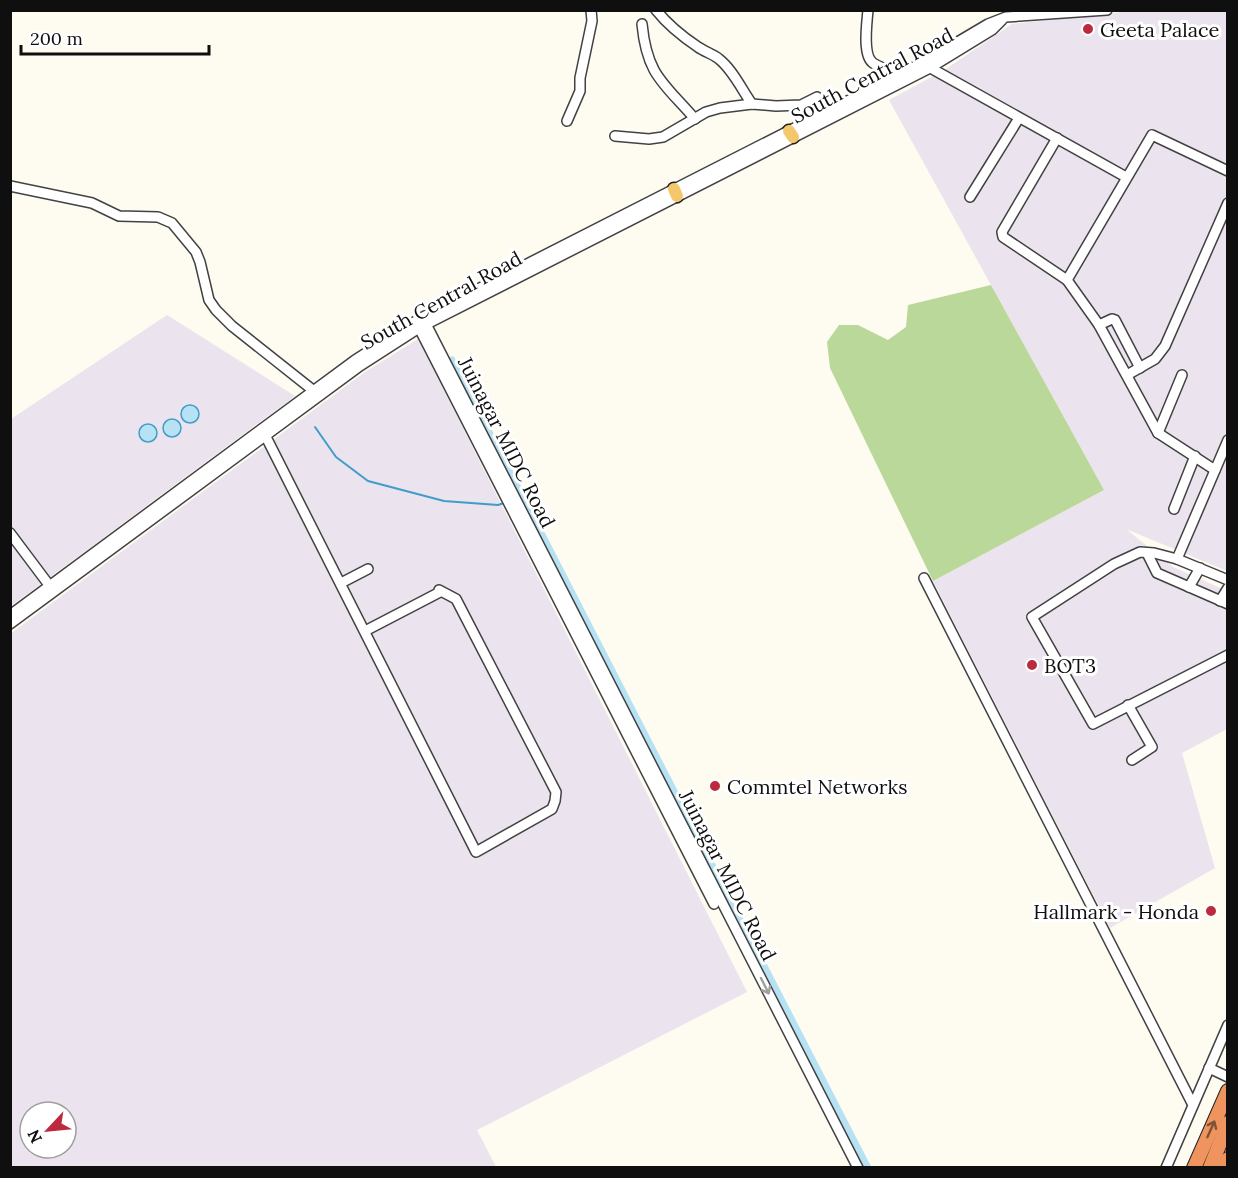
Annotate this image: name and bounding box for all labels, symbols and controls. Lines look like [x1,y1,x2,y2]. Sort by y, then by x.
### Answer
place label: Geeta Palace [1100,17,1220,42]
scale bar [21,18,208,56]
street label: South Central Road [786,22,958,128]
marker: Geeta Palace [1081,22,1095,36]
text: 200 m [30,27,83,50]
street label: South Central Road [356,245,526,355]
street label: Juinagar MIDC Road [453,352,561,532]
place label: BOT3 [1044,653,1096,678]
marker: BOT3 [1025,658,1039,672]
place label: Commtel Networks [727,774,907,799]
marker: Commtel Networks [708,779,722,793]
street label: Juinagar MIDC Road [674,785,782,965]
place label: Hallmark - Honda [1033,899,1199,924]
marker: Hallmark - Honda [1204,904,1218,918]
one-way arrow [759,977,771,995]
north arrow [18,1100,78,1160]
one-way arrow [1206,1121,1217,1139]
text: N [23,1127,46,1147]

